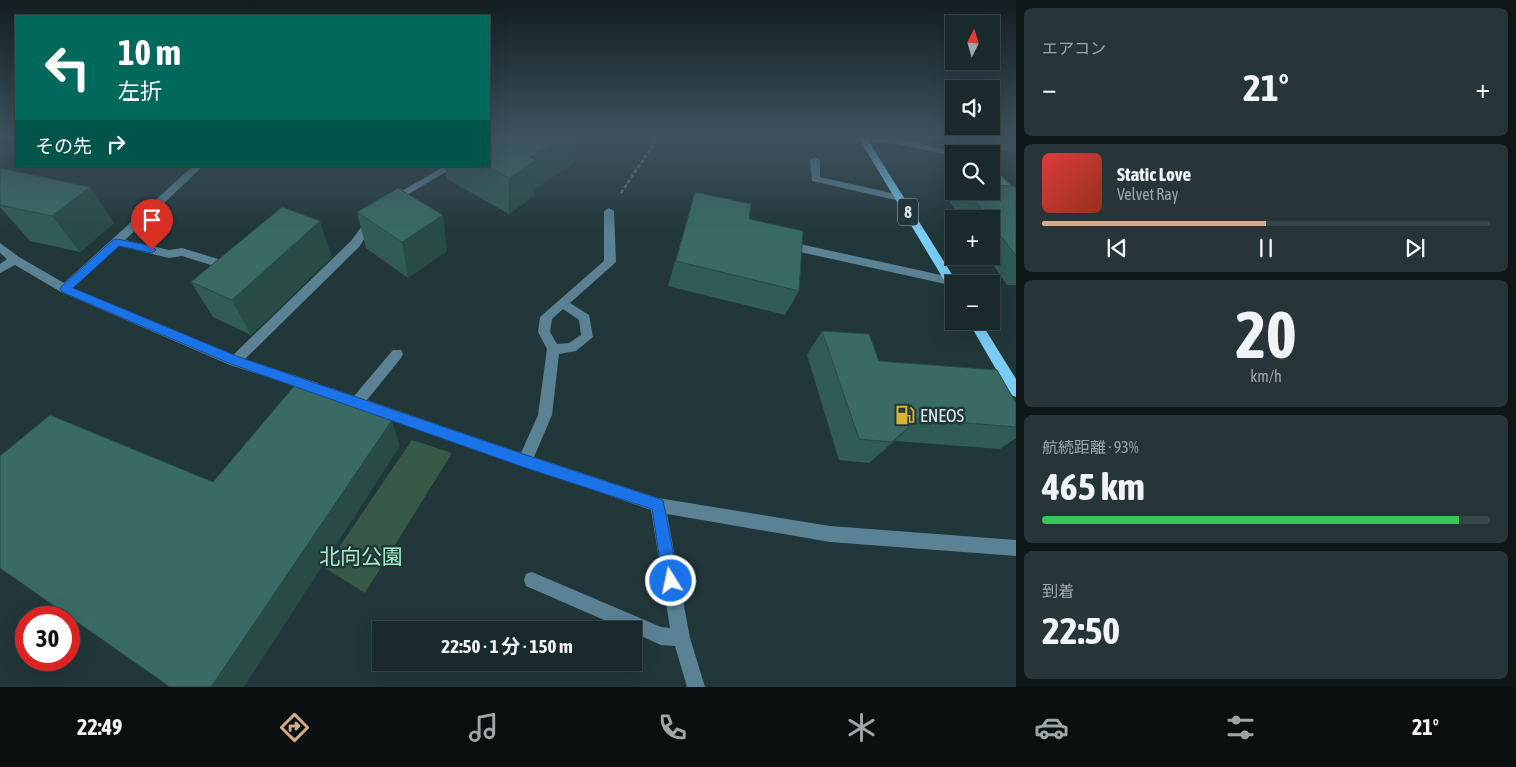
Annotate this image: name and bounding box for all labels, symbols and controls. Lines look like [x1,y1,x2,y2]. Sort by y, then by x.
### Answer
north arrow [945,15,1000,70]
map controls [945,15,1000,330]
text: 10 m [118,32,181,72]
icon: left [35,35,100,100]
text: エアコン [1042,39,1106,57]
text: 21° [1243,66,1289,109]
text: − [1042,72,1057,104]
text: + [1475,72,1490,104]
text: 左折 [118,78,162,104]
button: sound [945,80,1000,135]
icon: right [102,130,130,158]
text: その先 [35,135,92,157]
button: search [945,145,1000,200]
text: Static Love [1117,163,1191,185]
text: Velvet Ray [1117,185,1178,203]
road number: 8 [898,198,918,226]
pin [131,199,173,250]
icon: arrive [138,206,166,234]
button: + [945,210,1000,265]
icon: previous [1103,234,1131,262]
icon: pause [1252,234,1280,262]
icon: next [1401,234,1429,262]
button: − [945,275,1000,330]
text: 20 [1235,297,1297,372]
text: km/h [1250,367,1282,385]
fuel station icon: ENEOS [894,404,916,426]
place label: ENEOS [920,405,964,426]
text: 航続距離 · 93% [1042,438,1139,456]
text: 465 km [1042,465,1145,508]
park label: 北向公園 [319,544,403,568]
position arrow [644,554,696,606]
text: 到着 [1042,582,1074,600]
speed limit sign: 30 [15,606,80,671]
text: 22:50 [1042,609,1120,652]
text: 22:50 · 1 分 · 150 m [441,635,573,657]
icon: directions [277,710,312,745]
icon: music [466,710,501,745]
icon: phone [655,710,690,745]
icon: climate [844,710,879,745]
icon: car [1034,710,1069,745]
icon: filters [1223,710,1258,745]
text: 22:49 [77,714,122,740]
text: 21° [1412,714,1439,740]

